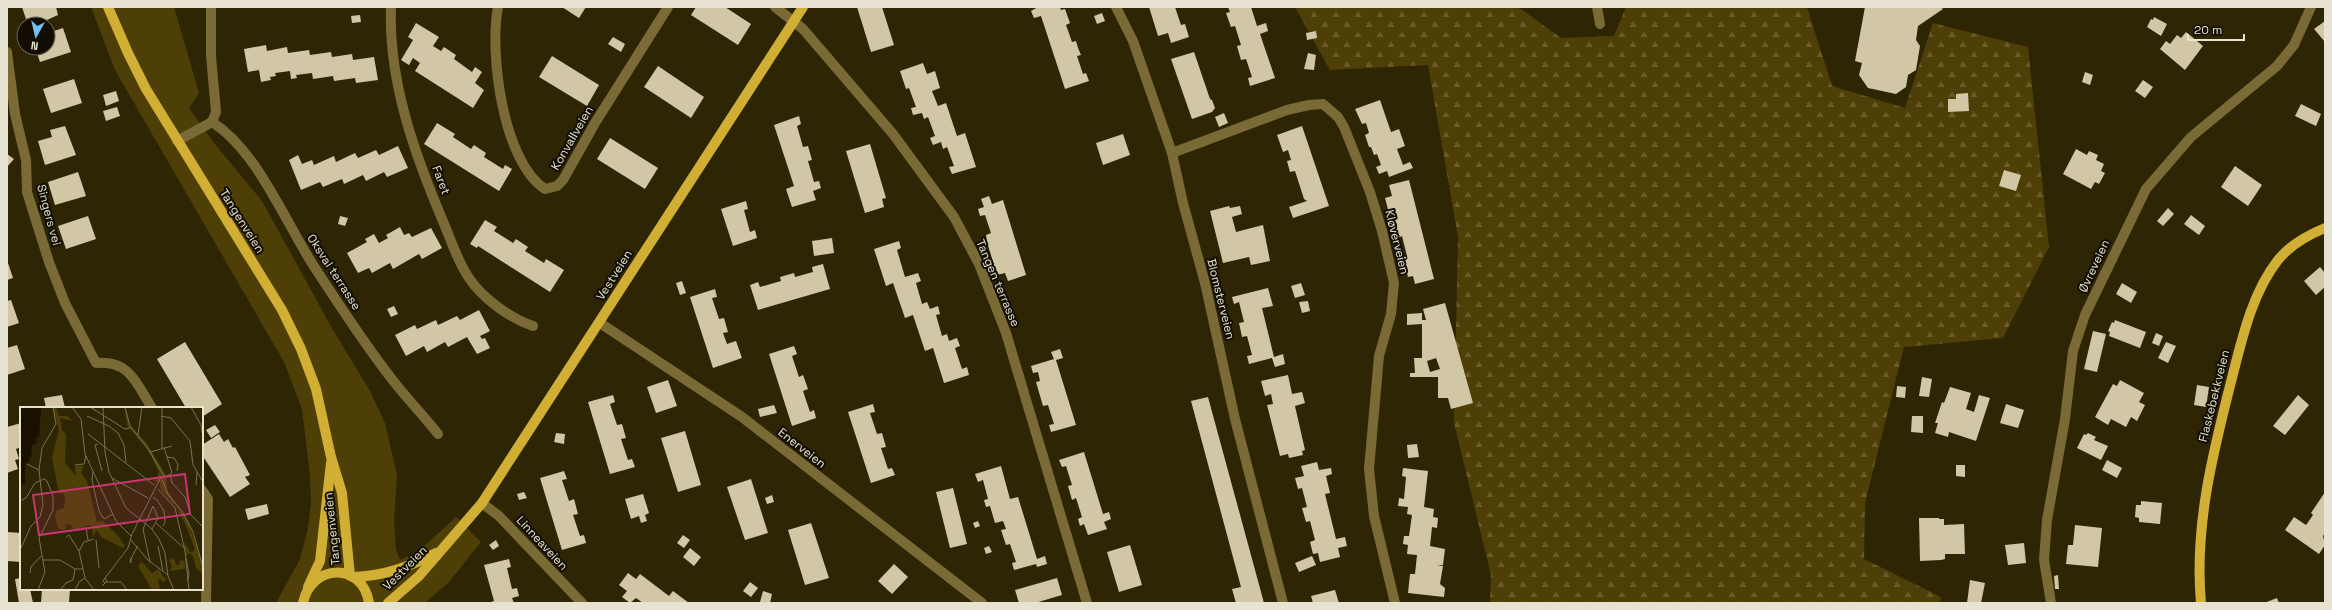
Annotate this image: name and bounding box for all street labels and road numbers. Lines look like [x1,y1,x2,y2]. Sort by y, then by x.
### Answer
street label: Konvallveien [547,103,597,173]
street label: Faret [428,163,454,197]
street label: Singers vei [33,183,65,247]
street label: Tangenveien [216,186,268,256]
street label: Kløverveien [1381,208,1413,276]
street label: Oksval terrasse [303,231,365,313]
street label: Tangen terrasse [972,237,1024,329]
street label: Øvreveien [2075,237,2113,295]
street label: Vestveien [592,247,636,303]
street label: Blomsterveien [1203,257,1239,341]
street label: Flaskebekkveien [2195,348,2233,444]
street label: Enerveien [775,424,829,472]
street label: Tangenveien [320,492,344,566]
street label: Linneaveien [513,512,571,574]
street label: Vestveien [379,542,431,594]

